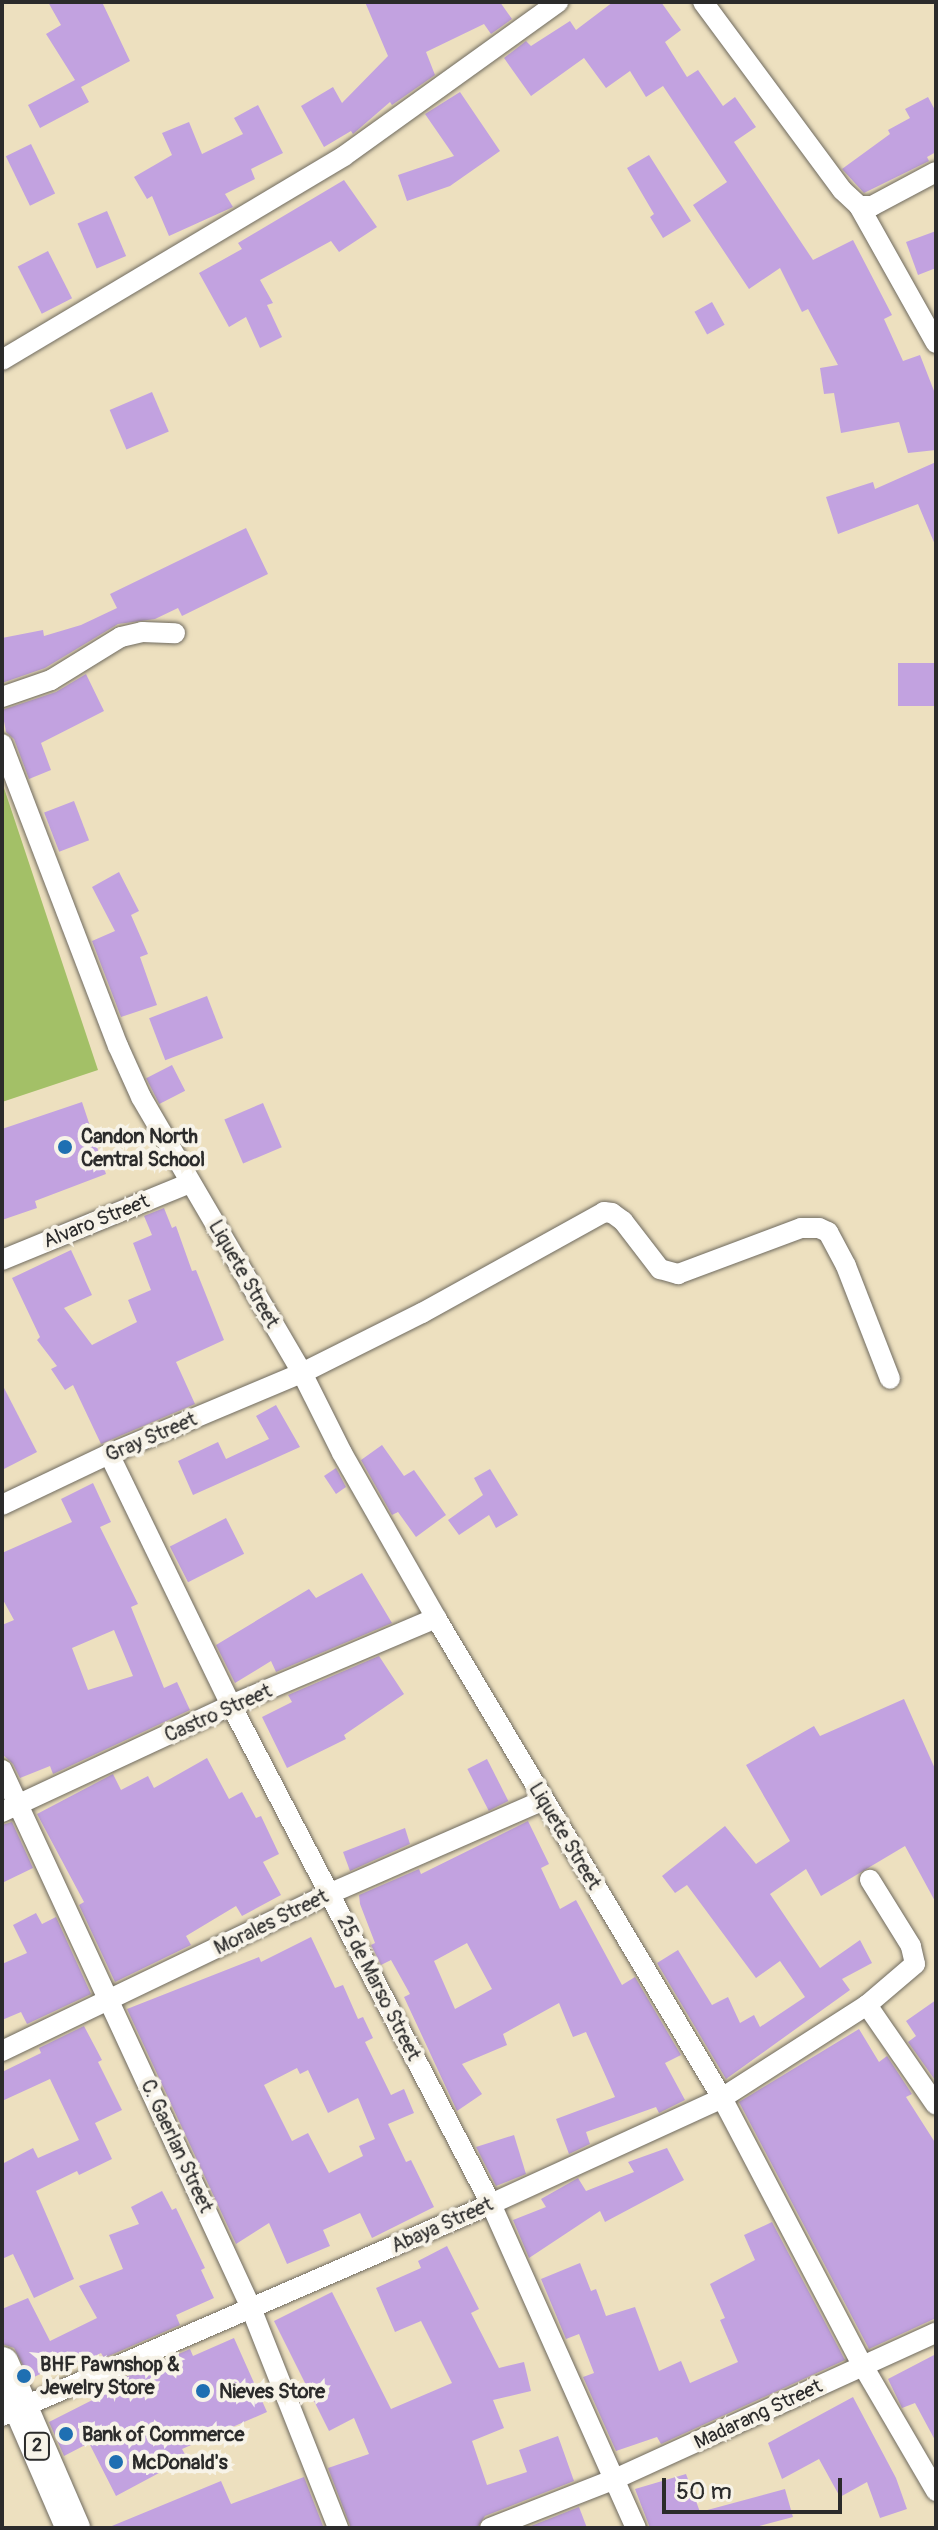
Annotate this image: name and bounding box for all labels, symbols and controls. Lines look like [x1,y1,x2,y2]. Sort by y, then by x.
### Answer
place label: Candon North Central School [81,1124,205,1171]
marker: Candon North Central School [56,1138,74,1156]
street label: Alvaro Street [40,1189,152,1253]
street label: Liquete Street [203,1216,285,1332]
street label: Gray Street [102,1407,200,1467]
street label: Castro Street [161,1679,275,1747]
street label: Liquete Street [524,1778,606,1894]
street label: Morales Street [210,1884,332,1960]
street label: 25 de Marso Street [332,1911,426,2065]
street label: C. Gaerlan Street [136,2076,218,2216]
street label: Abaya Street [388,2192,496,2258]
place label: BHF Pawnshop & Jewelry Store [40,2352,180,2399]
marker: BHF Pawnshop & Jewelry Store [15,2367,33,2385]
street label: Madarang Street [690,2374,826,2454]
place label: Nieves Store [219,2379,325,2403]
marker: Nieves Store [194,2382,212,2400]
place label: Bank of Commerce [82,2422,244,2446]
marker: Bank of Commerce [57,2425,75,2443]
road number: 2 [23,2432,51,2460]
place label: McDonald's [132,2450,228,2474]
marker: McDonald's [107,2453,125,2471]
scale bar [666,2462,846,2512]
text: 50 m [676,2477,732,2506]

